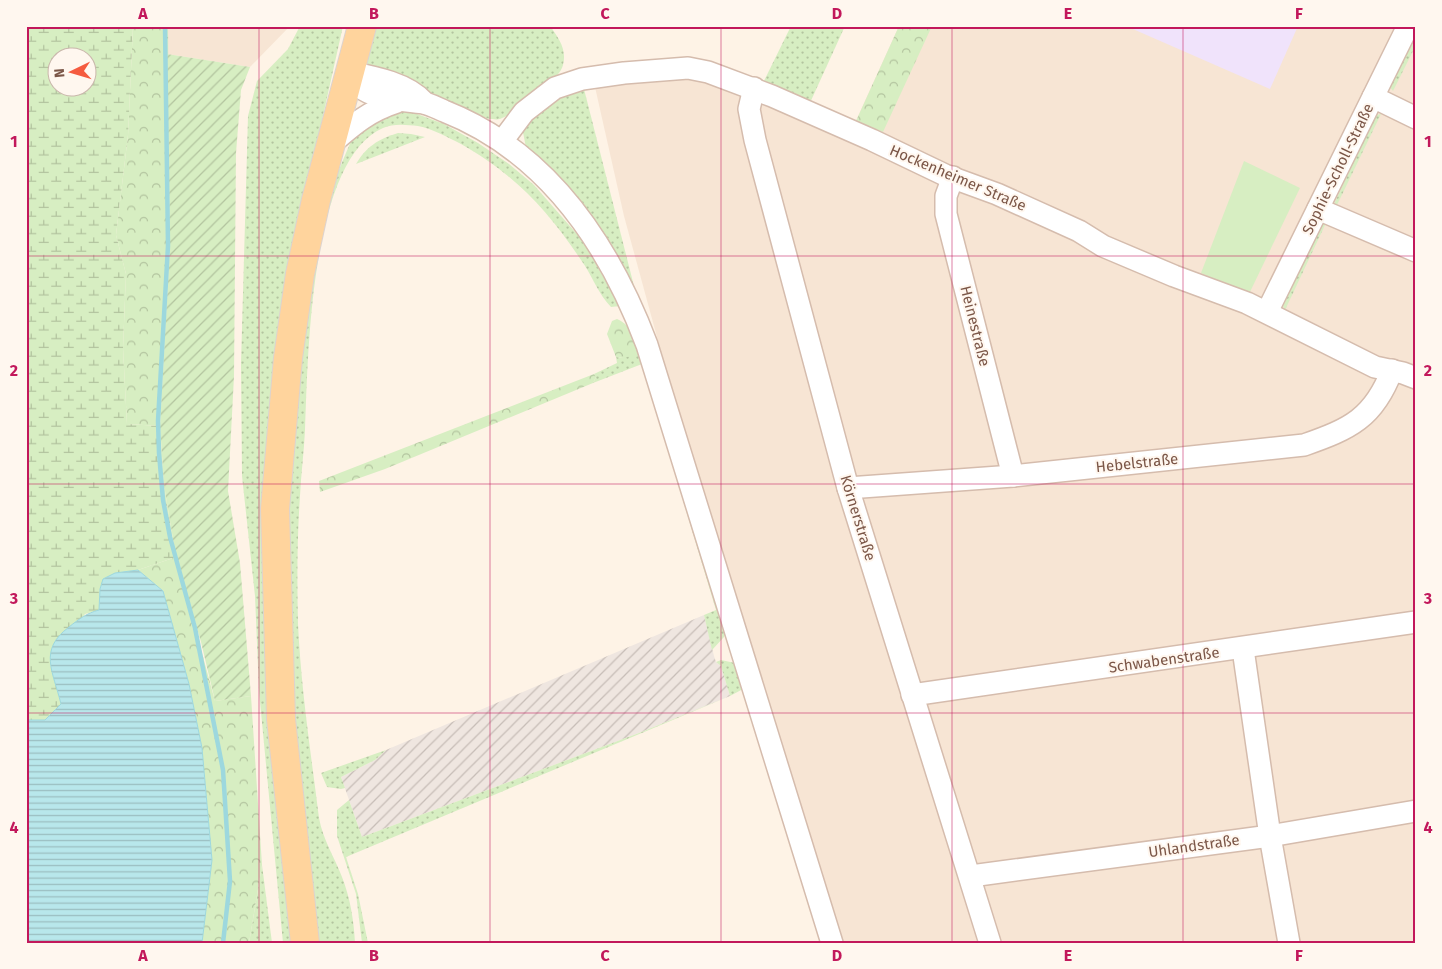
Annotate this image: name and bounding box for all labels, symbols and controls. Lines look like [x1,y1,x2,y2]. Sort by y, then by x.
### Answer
text: A [137,4,148,23]
text: B [369,4,379,23]
text: C [600,4,610,23]
text: D [832,4,842,23]
text: E [1064,4,1072,23]
text: F [1295,4,1303,23]
north arrow [48,48,98,98]
text: N [51,68,68,78]
street label: Sophie-Scholl-Straße [1298,101,1378,237]
text: 1 [10,132,18,151]
text: 1 [1424,132,1432,151]
street label: Hockenheimer Straße [887,141,1029,215]
street label: Heinestraße [956,284,994,368]
text: 2 [10,361,18,380]
text: 2 [1424,361,1432,380]
street label: Hebelstraße [1095,450,1179,476]
street label: Körnerstraße [836,473,880,563]
text: 3 [9,589,18,608]
text: 3 [1423,589,1432,608]
street label: Schwabenstraße [1107,643,1221,677]
text: 4 [9,818,19,837]
text: 4 [1423,818,1433,837]
street label: Uhlandstraße [1147,831,1241,861]
text: A [137,946,148,965]
text: B [369,946,379,965]
text: C [600,946,610,965]
text: D [832,946,842,965]
text: E [1064,946,1072,965]
text: F [1295,946,1303,965]

